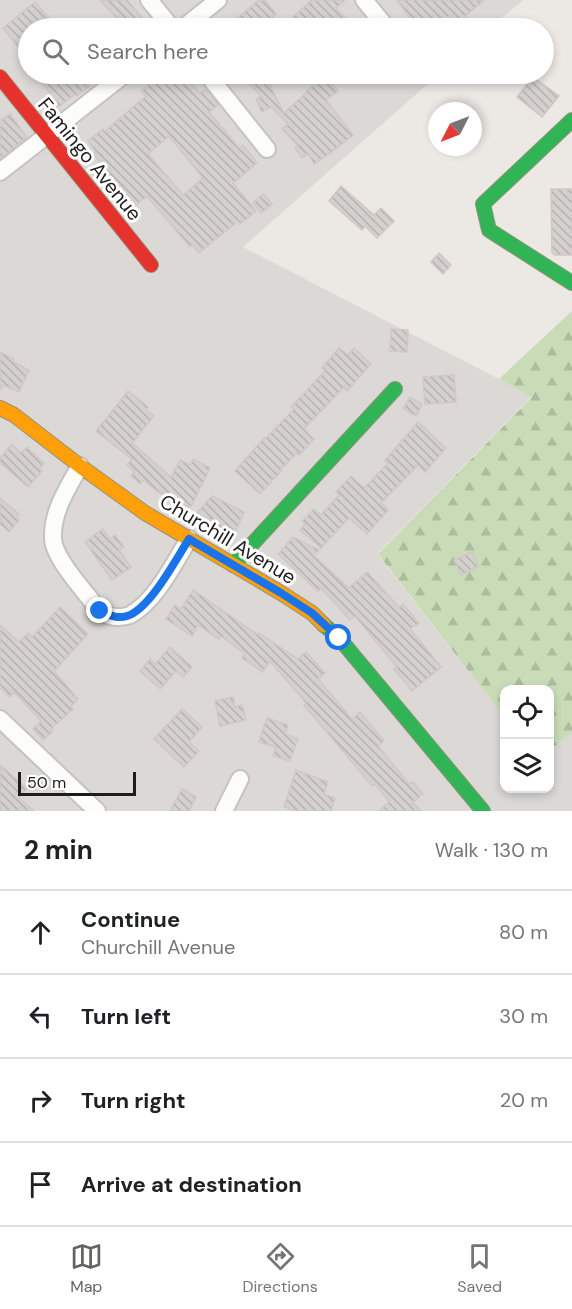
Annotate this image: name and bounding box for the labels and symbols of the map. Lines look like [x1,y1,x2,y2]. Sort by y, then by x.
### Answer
street label: Famingo Avenue [32,92,148,226]
north arrow [428,102,482,156]
street label: Churchill Avenue [155,488,301,590]
route end [86,597,112,623]
route start [325,624,351,650]
scale bar [18,769,136,796]

